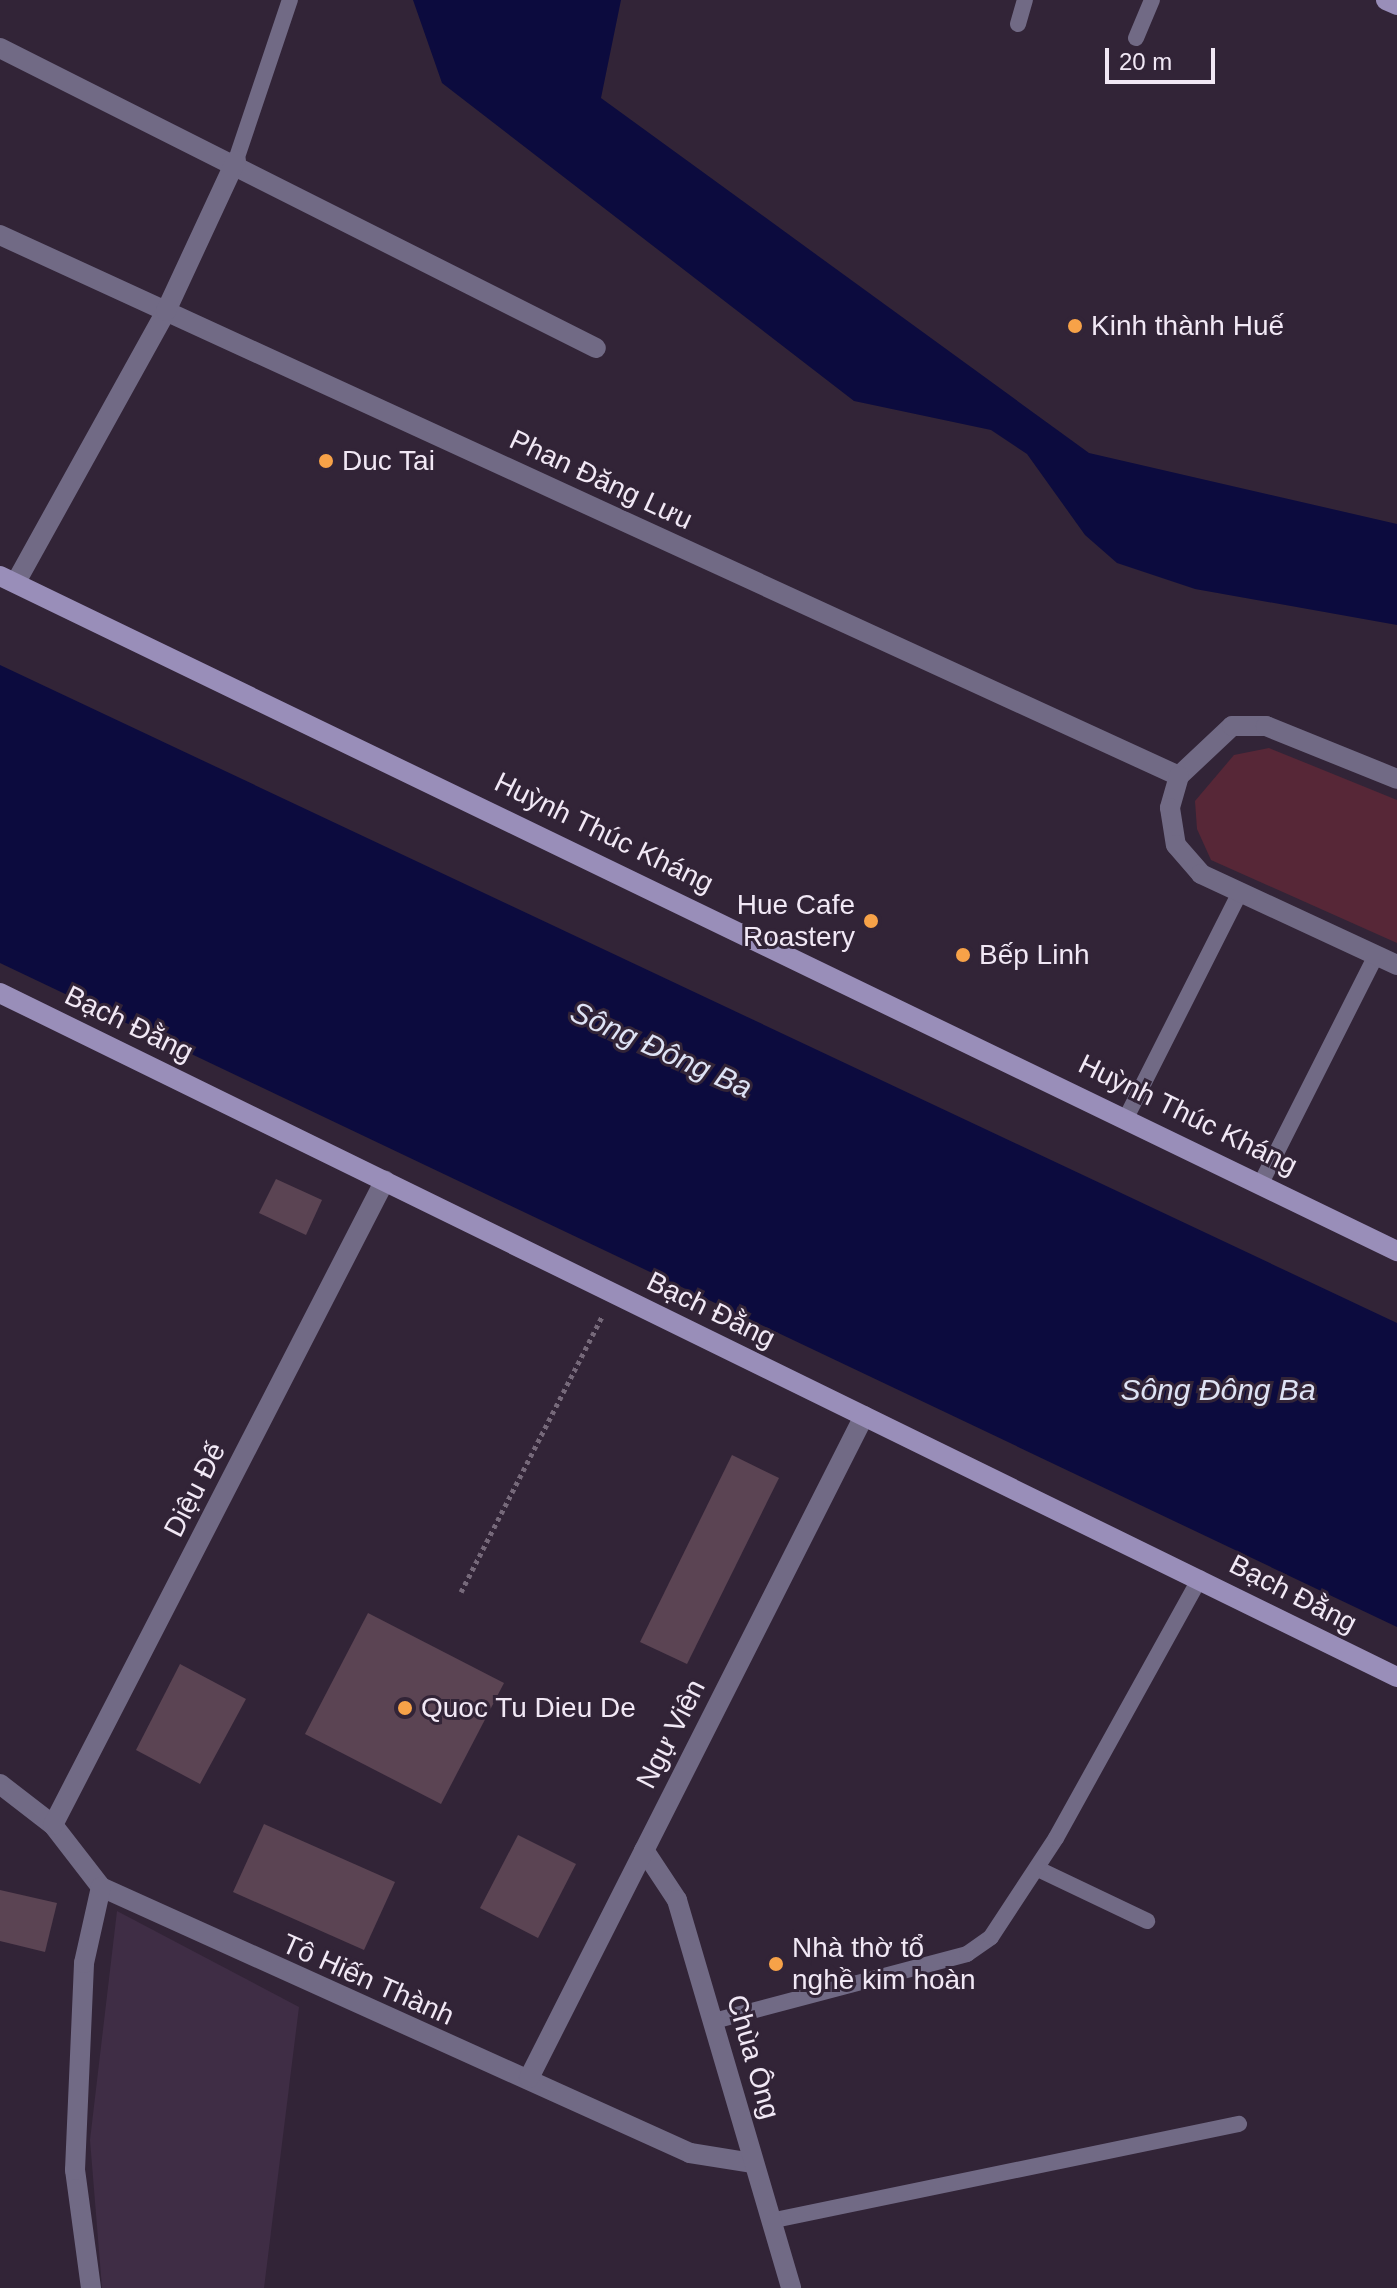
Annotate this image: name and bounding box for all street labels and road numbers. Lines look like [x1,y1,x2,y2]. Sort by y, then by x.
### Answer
street label: Phan Đăng Lưu [504,423,698,537]
street label: Huỳnh Thúc Kháng [489,765,719,901]
street label: Bạch Đằng [59,979,199,1069]
street label: Huỳnh Thúc Kháng [1073,1047,1303,1183]
street label: Bạch Đằng [641,1265,781,1355]
street label: Diệu Đế [157,1437,233,1543]
street label: Bạch Đằng [1224,1548,1362,1640]
street label: Ngự Viên [629,1674,713,1794]
street label: Tô Hiến Thành [277,1927,459,2033]
street label: Chùa Ông [719,1991,787,2123]

